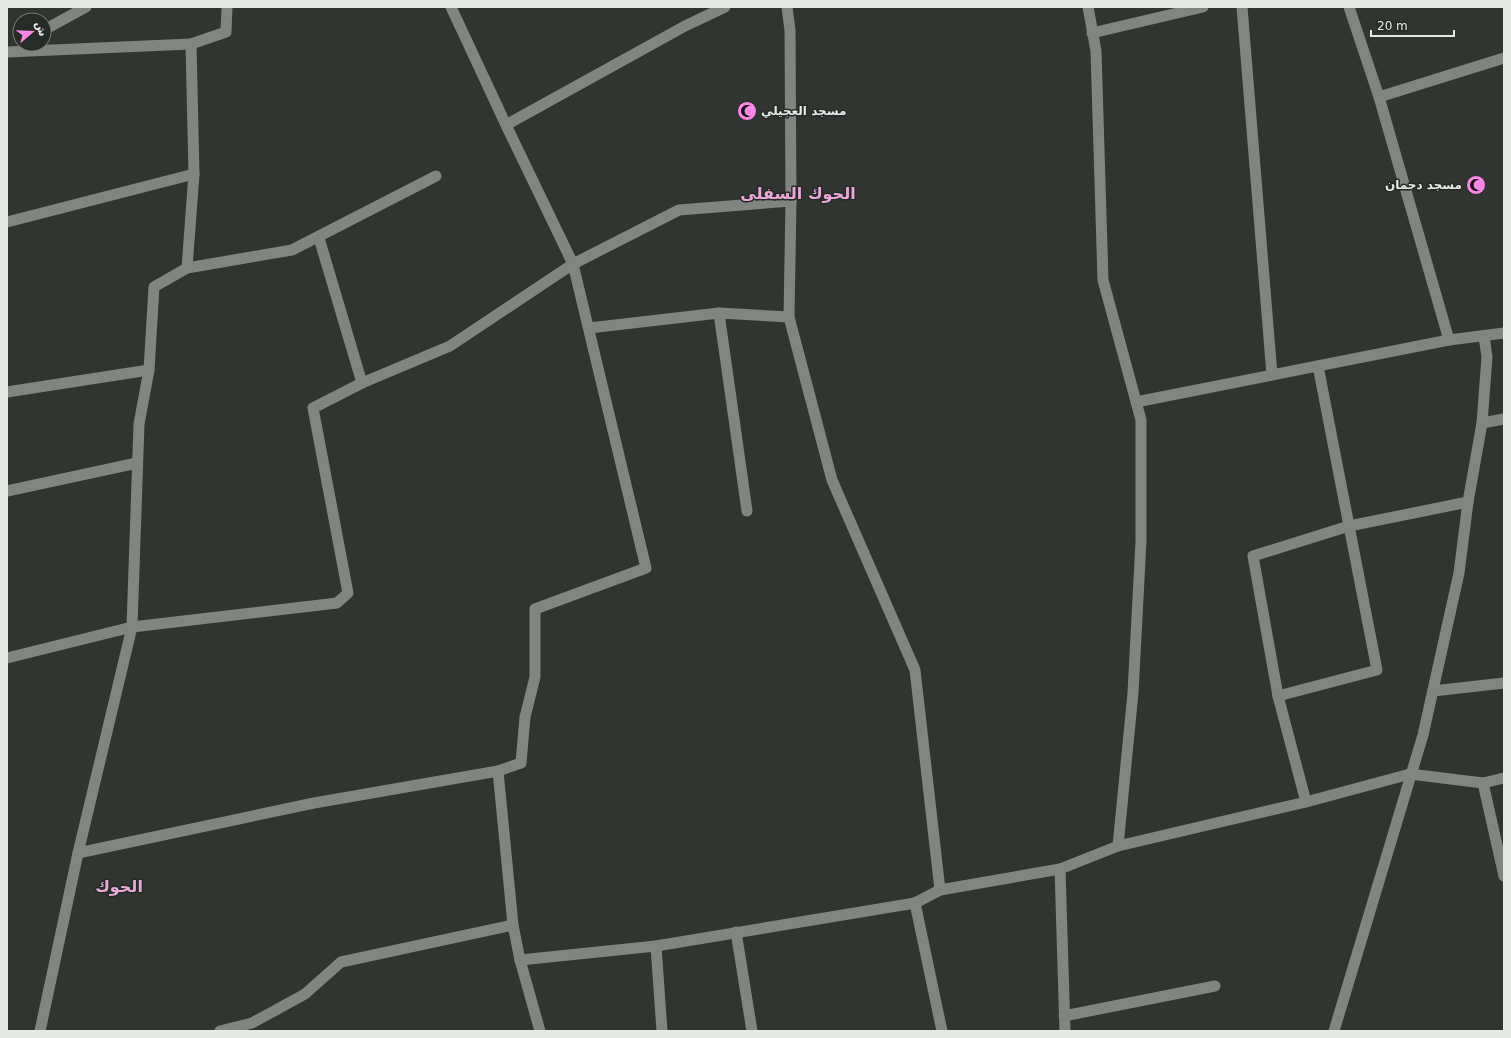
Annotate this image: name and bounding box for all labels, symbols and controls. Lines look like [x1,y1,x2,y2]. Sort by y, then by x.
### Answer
north arrow [12,12,52,52]
scale bar [1371,12,1454,38]
text: 20 m [1377,19,1408,33]
text: ش [32,20,50,38]
mosque icon: مسجد العجيلي [736,100,758,122]
place label: مسجد العجيلي [761,104,846,118]
mosque icon: مسجد دحمان [1465,174,1487,196]
place label: مسجد دحمان [1385,178,1462,192]
district label: الحوك السفلى [740,184,856,203]
district label: الحوك [95,877,143,896]

